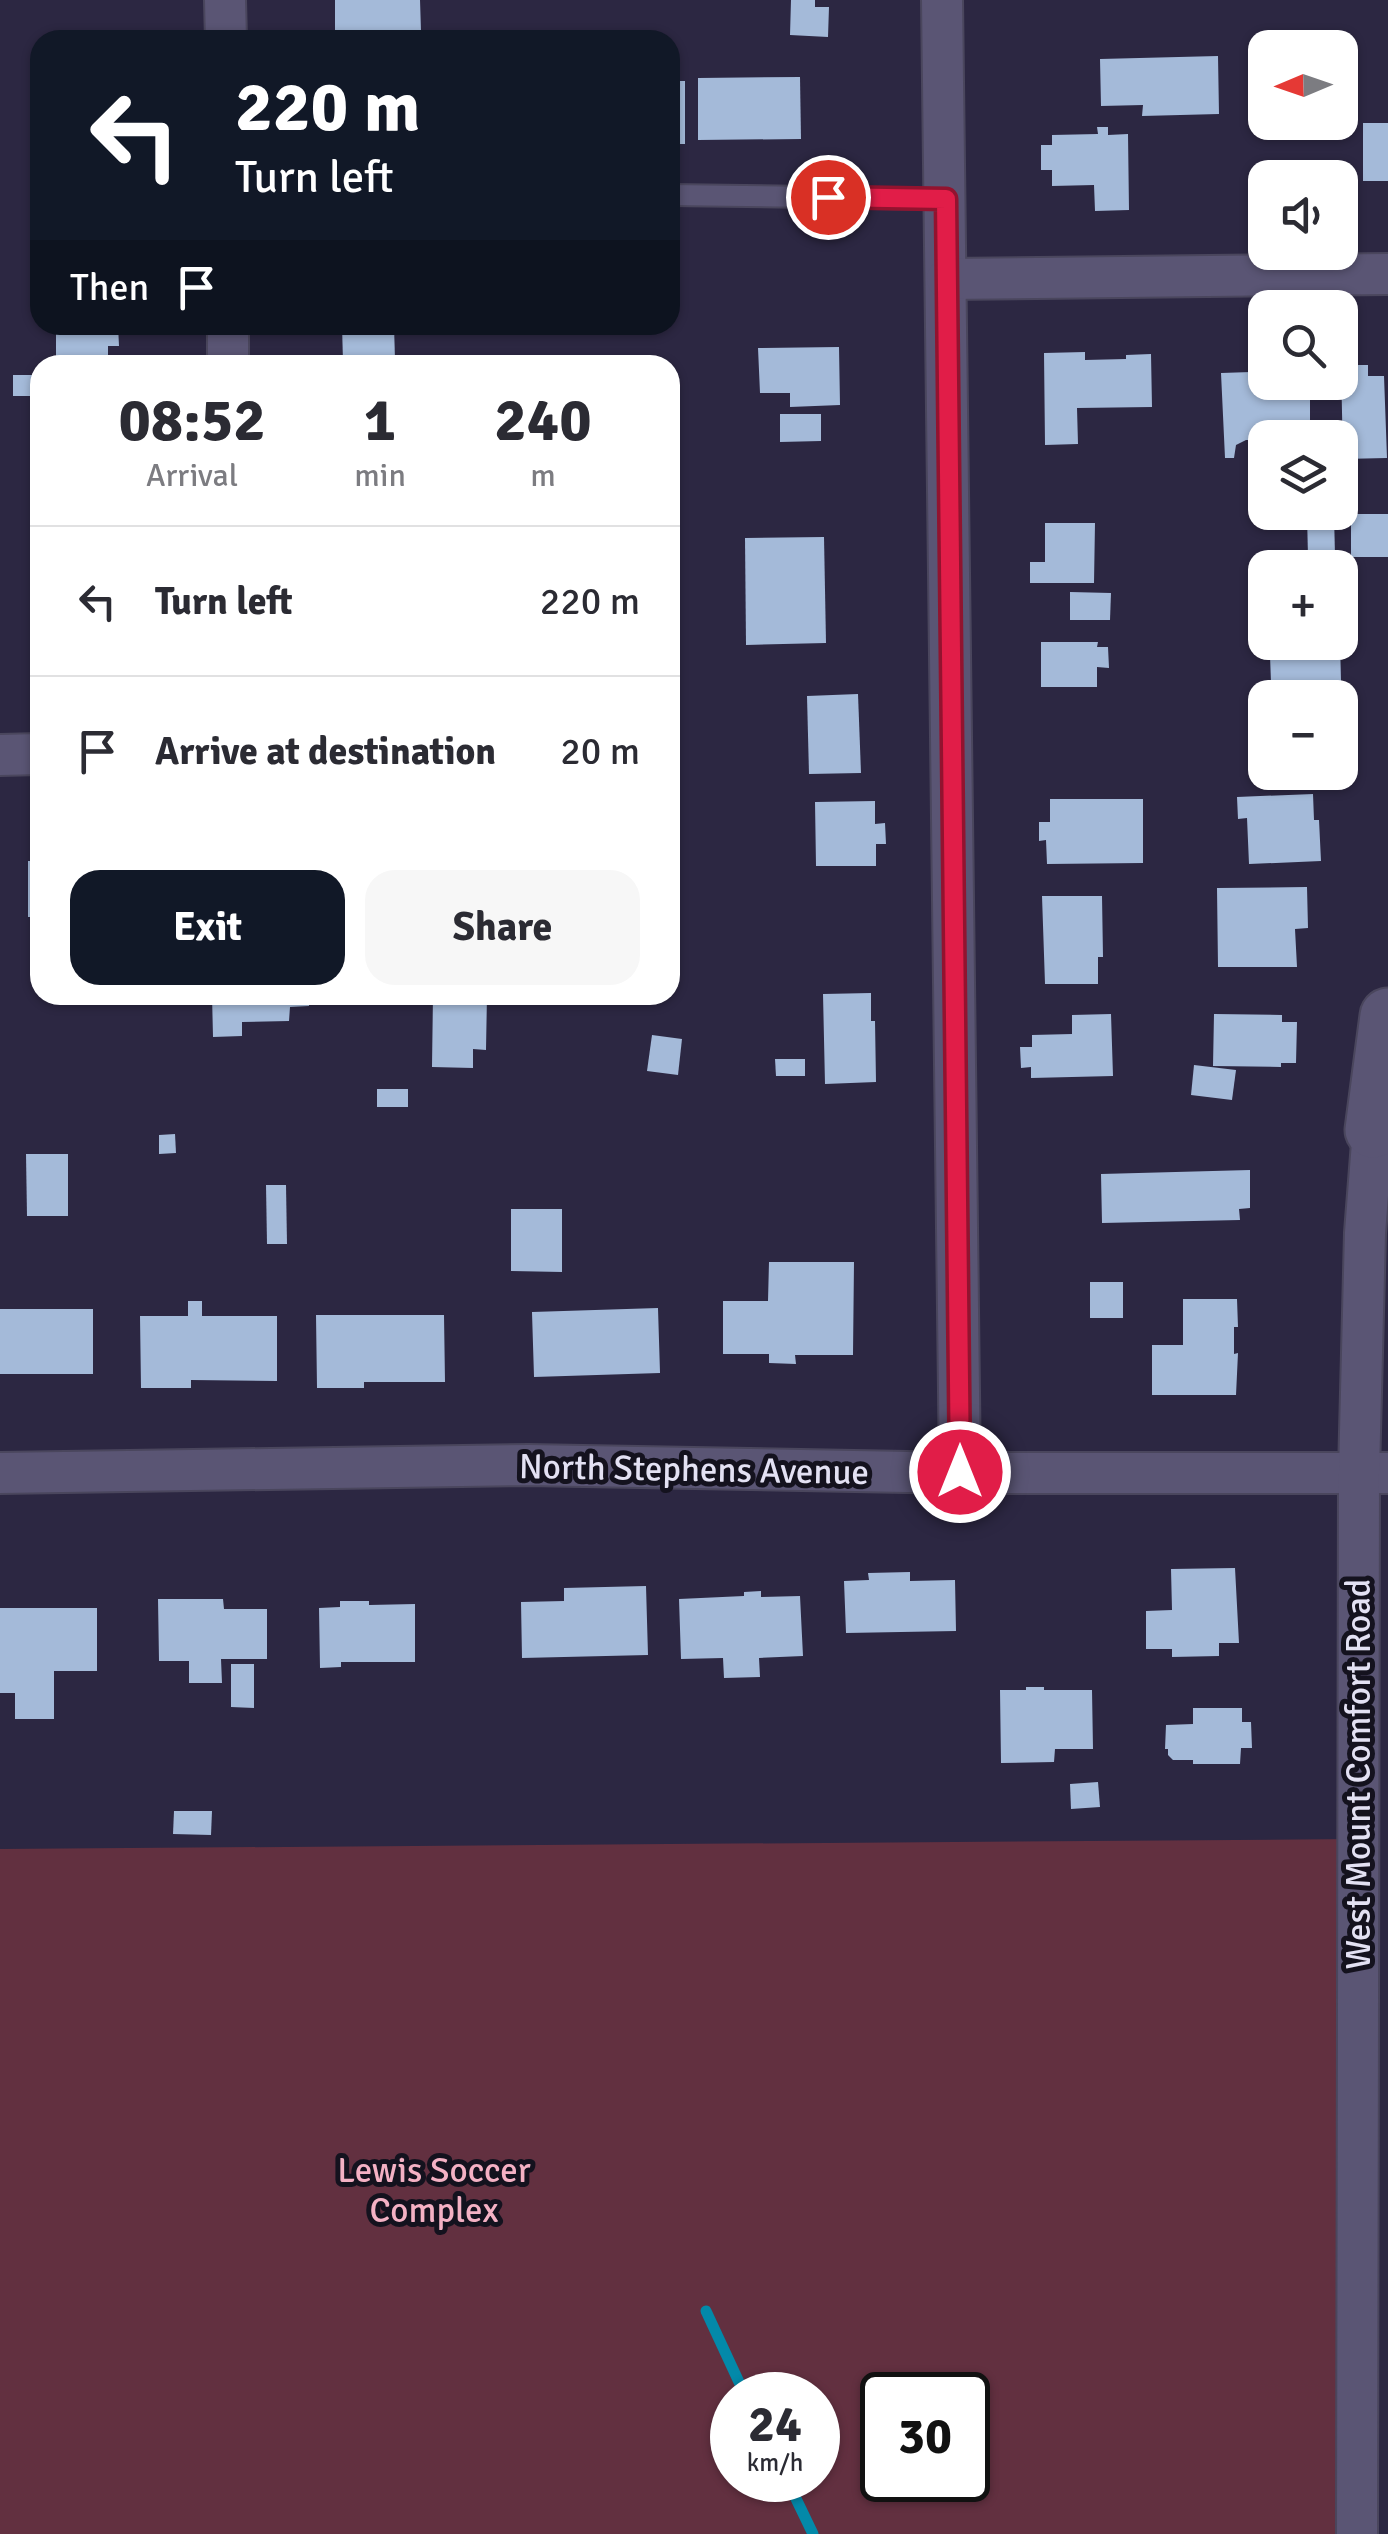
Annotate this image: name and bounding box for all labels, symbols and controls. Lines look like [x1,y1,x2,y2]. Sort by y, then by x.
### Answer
north arrow [1248,30,1358,140]
map controls [1248,30,1358,790]
text: 220 m [235,64,420,150]
icon: left [70,70,200,200]
text: Turn left [235,150,394,205]
pin [786,155,871,240]
button: sound [1248,160,1358,270]
icon: arrive [801,170,856,225]
icon: arrive [169,260,224,315]
text: Then [70,264,149,311]
button: search [1248,290,1358,400]
text: 08:52 [118,384,266,458]
text: 1 [364,384,396,458]
text: 240 [494,384,592,458]
button: layers [1248,420,1358,530]
text: Arrival [146,456,238,495]
text: min [354,456,406,495]
text: m [530,456,556,495]
button: + [1248,550,1358,660]
icon: left [70,574,125,629]
text: Turn left [155,578,293,625]
text: 220 m [540,578,640,625]
button: − [1248,680,1358,790]
icon: arrive [70,724,125,779]
text: Arrive at destination [155,728,496,775]
text: 20 m [560,728,640,775]
button: Exit [70,870,345,985]
button: Share [365,870,640,985]
position arrow [908,1420,1012,1524]
street label: North Stephens Avenue [519,1445,869,1494]
street label: West Mount Comfort Road [1337,1579,1380,1969]
park label: Lewis Soccer Complex [337,2149,531,2232]
speed limit sign: 30 [860,2372,990,2502]
text: 24 [748,2394,802,2456]
text: km/h [747,2447,803,2478]

